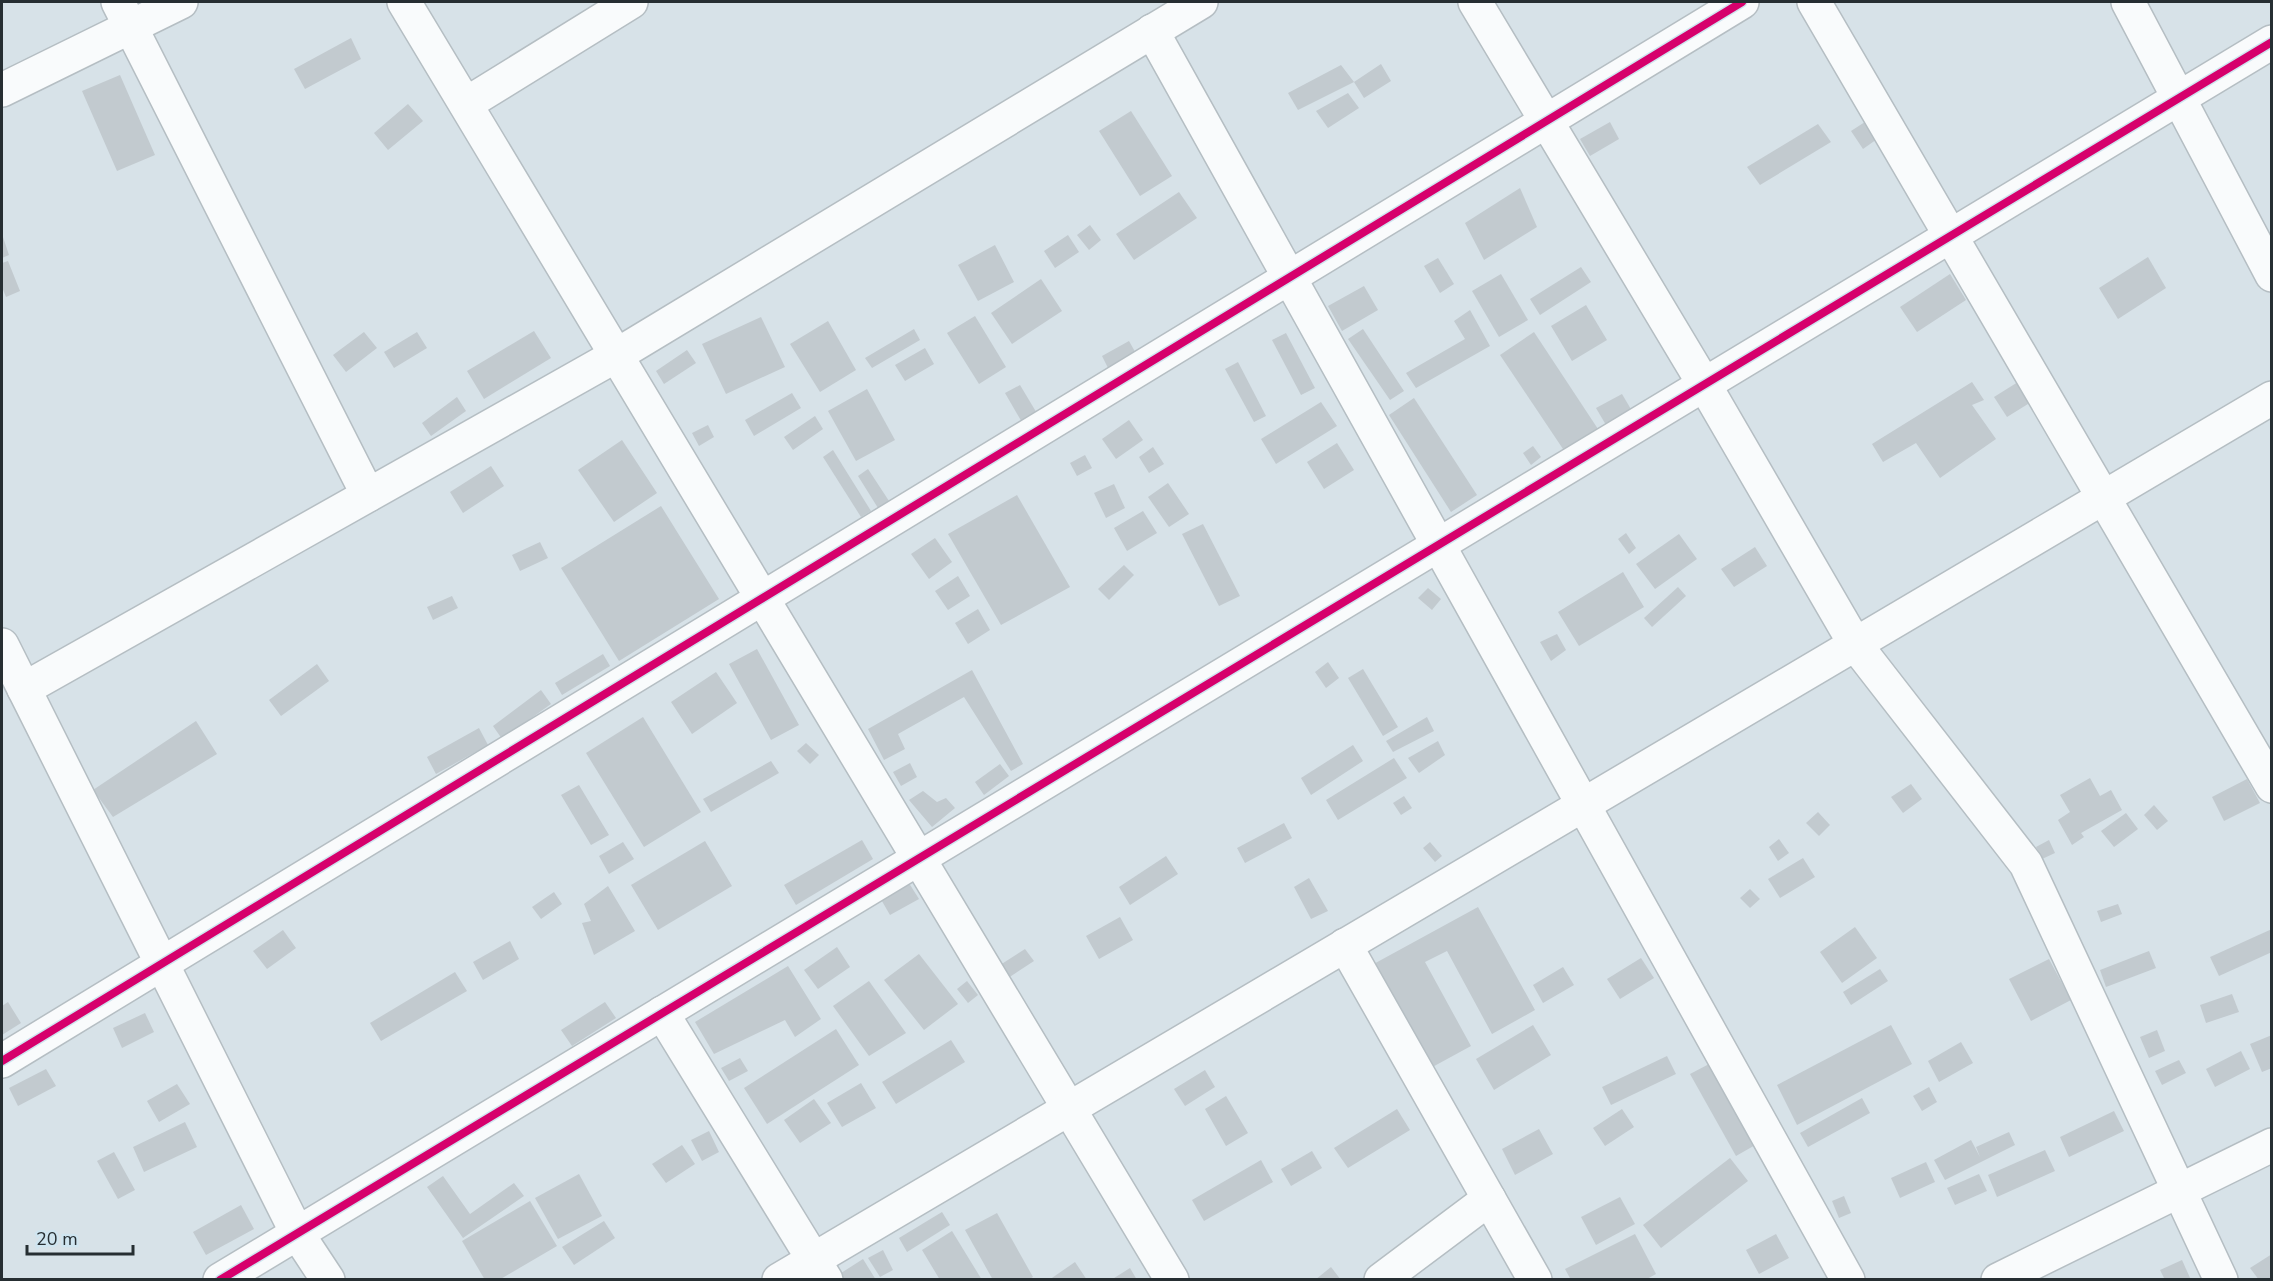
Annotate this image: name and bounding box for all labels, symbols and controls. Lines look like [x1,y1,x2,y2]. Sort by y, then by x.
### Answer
scale bar [27,1218,134,1256]
text: 20 m [36,1227,78,1251]

